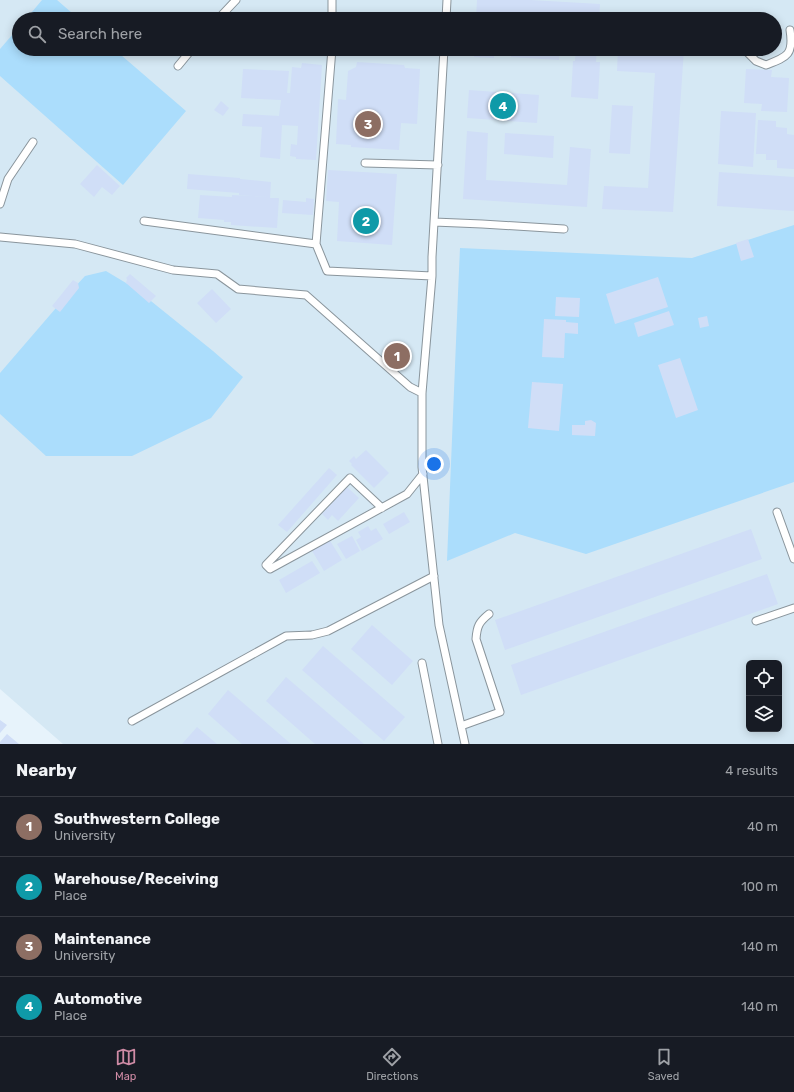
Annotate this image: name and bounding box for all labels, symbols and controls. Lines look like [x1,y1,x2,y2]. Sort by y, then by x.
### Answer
search box [12,12,782,56]
icon: search [26,23,48,45]
text: Search here [58,25,142,43]
pin: 4 [490,91,516,121]
pin: 3 [355,109,381,139]
pin: 2 [353,206,379,236]
pin: 1 [384,341,410,371]
your location [424,454,444,474]
map controls [746,660,782,732]
button: locate [746,660,782,696]
button: layers [746,696,782,732]
text: Nearby [16,760,77,780]
text: 4 results [725,763,778,778]
text: Southwestern College [54,810,220,828]
text: 1 [26,819,32,834]
text: 40 m [747,819,778,834]
text: University [54,828,115,843]
text: Warehouse/Receiving [54,870,218,888]
text: 2 [25,879,33,894]
text: 100 m [741,879,778,894]
text: Place [54,888,87,903]
text: Maintenance [54,930,151,948]
text: 3 [25,939,33,954]
text: 140 m [741,939,778,954]
text: University [54,948,115,963]
text: Automotive [54,990,142,1008]
text: 4 [25,999,33,1014]
text: 140 m [741,999,778,1014]
text: Place [54,1008,87,1023]
tab: Map [115,1046,137,1083]
tab: Directions [366,1046,418,1083]
tab: Saved [648,1046,679,1083]

